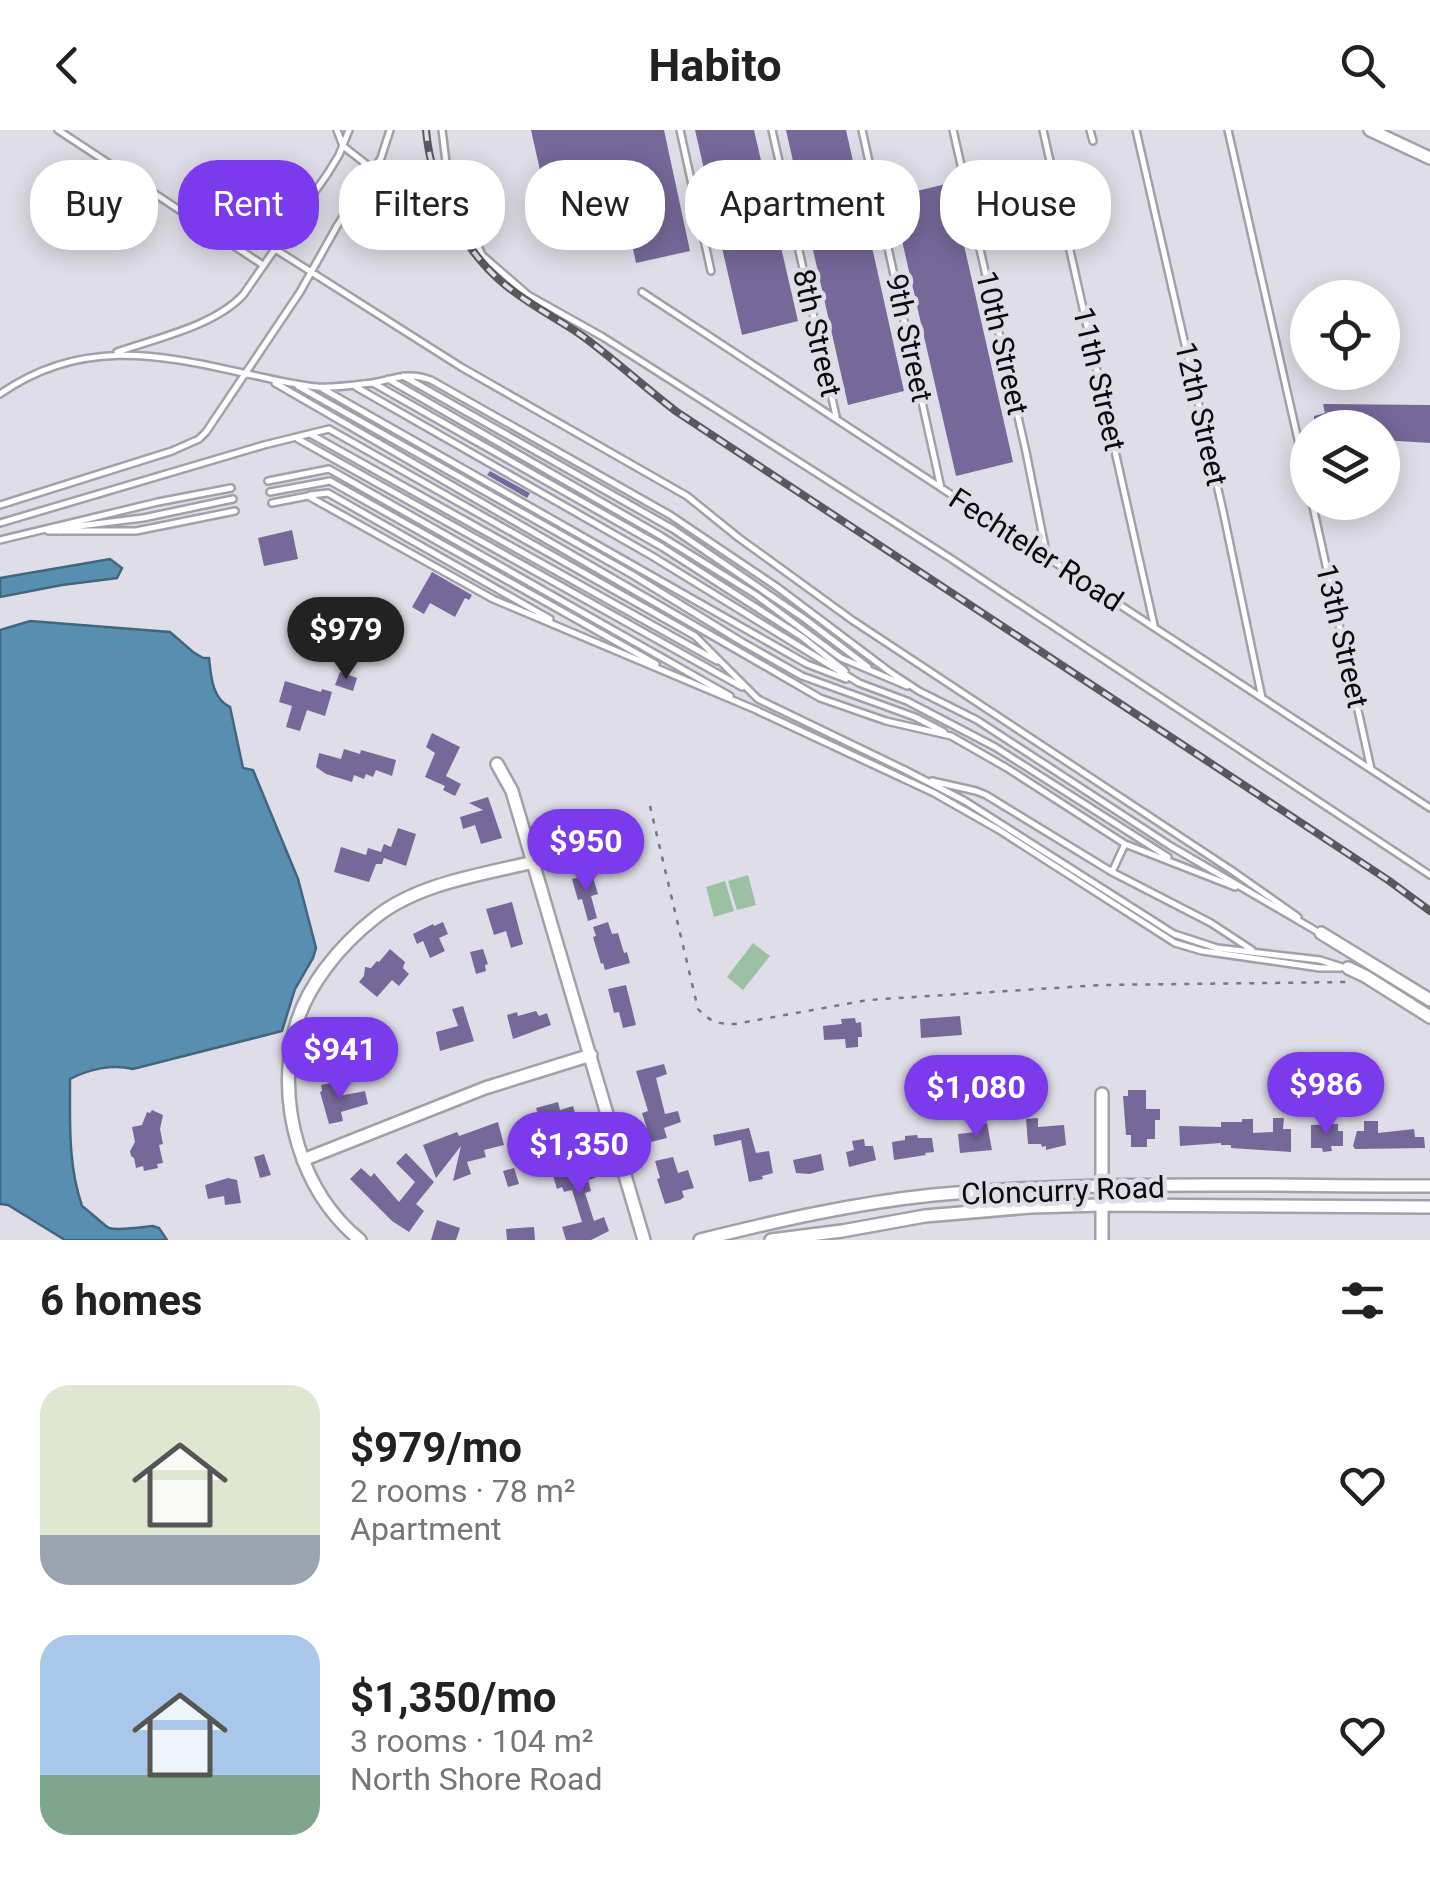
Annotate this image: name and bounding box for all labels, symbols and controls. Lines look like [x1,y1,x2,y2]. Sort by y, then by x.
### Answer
icon: back [40,38,95,93]
icon: search [1335,38,1390,93]
text: Habito [648,39,782,92]
chip: Buy [30,160,158,250]
chip: Rent [178,160,319,250]
chip: Filters [339,160,505,250]
chip: New [525,160,665,250]
chip: Apartment [685,160,920,250]
chip: House [940,160,1111,250]
street label: 8th Street [786,266,849,400]
street label: 10th Street [969,268,1036,418]
street label: 9th Street [879,271,940,405]
map controls [1290,280,1400,520]
button: locate [1290,280,1400,390]
street label: 11th Street [1066,304,1133,454]
street label: 12th Street [1168,339,1235,489]
button: layers [1290,410,1400,520]
street label: Fechteler Road [943,480,1130,619]
street label: 13th Street [1309,561,1376,711]
pin: $979 [287,597,405,682]
text: $979 [309,610,383,648]
pin: $950 [527,809,645,894]
text: $950 [549,822,623,860]
pin: $941 [281,1017,399,1102]
text: $941 [303,1030,377,1068]
pin: $986 [1267,1052,1385,1137]
pin: $1,080 [895,1055,1057,1140]
text: $986 [1289,1065,1363,1103]
text: $1,080 [926,1068,1026,1106]
pin: $1,350 [498,1112,660,1197]
text: $1,350 [529,1125,629,1163]
street label: Cloncurry Road [961,1169,1165,1212]
icon: filters [1335,1273,1390,1328]
text: 6 homes [40,1276,202,1325]
text: $979/mo [350,1423,522,1472]
icon: home [120,1425,240,1545]
icon: heart [1335,1458,1390,1513]
text: 2 rooms · 78 m² [350,1472,575,1510]
text: Apartment [350,1510,502,1548]
text: $1,350/mo [350,1673,557,1722]
icon: home [120,1675,240,1795]
icon: heart [1335,1708,1390,1763]
text: 3 rooms · 104 m² [350,1722,593,1760]
text: North Shore Road [350,1760,602,1798]

